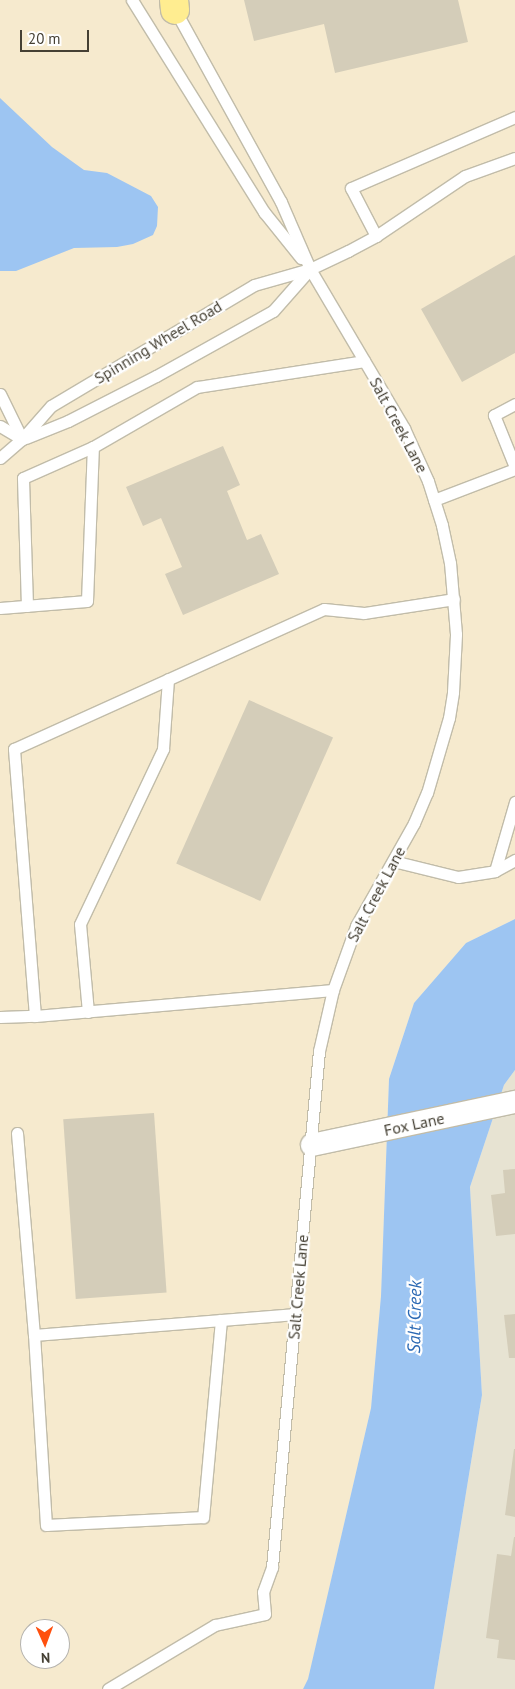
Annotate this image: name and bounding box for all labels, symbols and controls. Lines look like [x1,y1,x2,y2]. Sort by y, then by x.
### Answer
scale bar [22,20,91,52]
text: 20 m [28,29,61,48]
street label: Spinning Wheel Road [91,296,225,388]
street label: Salt Creek Lane [366,374,432,476]
street label: Salt Creek Lane [343,843,409,945]
street label: Fox Lane [382,1108,446,1140]
street label: Salt Creek Lane [284,1233,312,1341]
water label: Salt Creek [404,1280,426,1354]
north arrow [20,1619,70,1669]
text: N [41,1649,50,1667]

